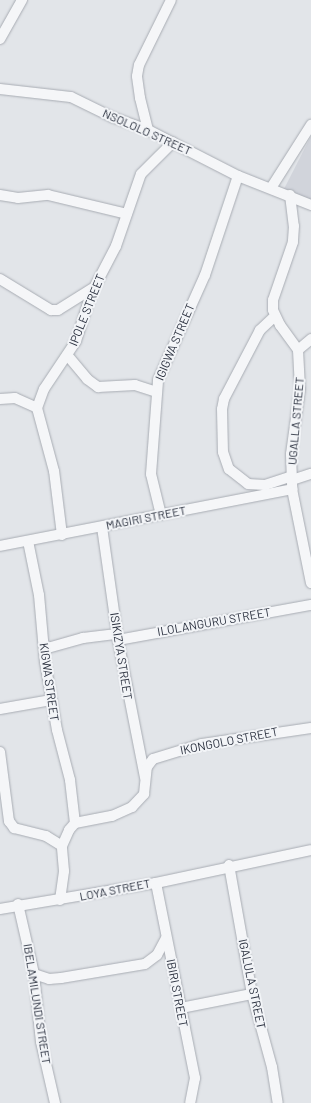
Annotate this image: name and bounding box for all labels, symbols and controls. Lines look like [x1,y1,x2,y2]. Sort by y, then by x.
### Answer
street label: NSOLOLO STREET [100,106,194,158]
street label: IPOLE STREET [66,272,108,348]
street label: IGIGWA STREET [152,301,198,383]
street label: UGALLA STREET [285,376,307,466]
street label: MAGIRI STREET [105,503,187,533]
street label: ILOLANGURU STREET [156,605,272,639]
street label: ISIKIZYA STREET [107,611,135,701]
street label: KIGWA STREET [36,642,62,722]
street label: IKONGOLO STREET [179,724,279,758]
street label: LOYA STREET [78,876,152,904]
street label: IGALULA STREET [235,938,269,1030]
street label: IBELAMILUNDI STREET [20,943,54,1065]
street label: IBIRI STREET [163,958,191,1028]

